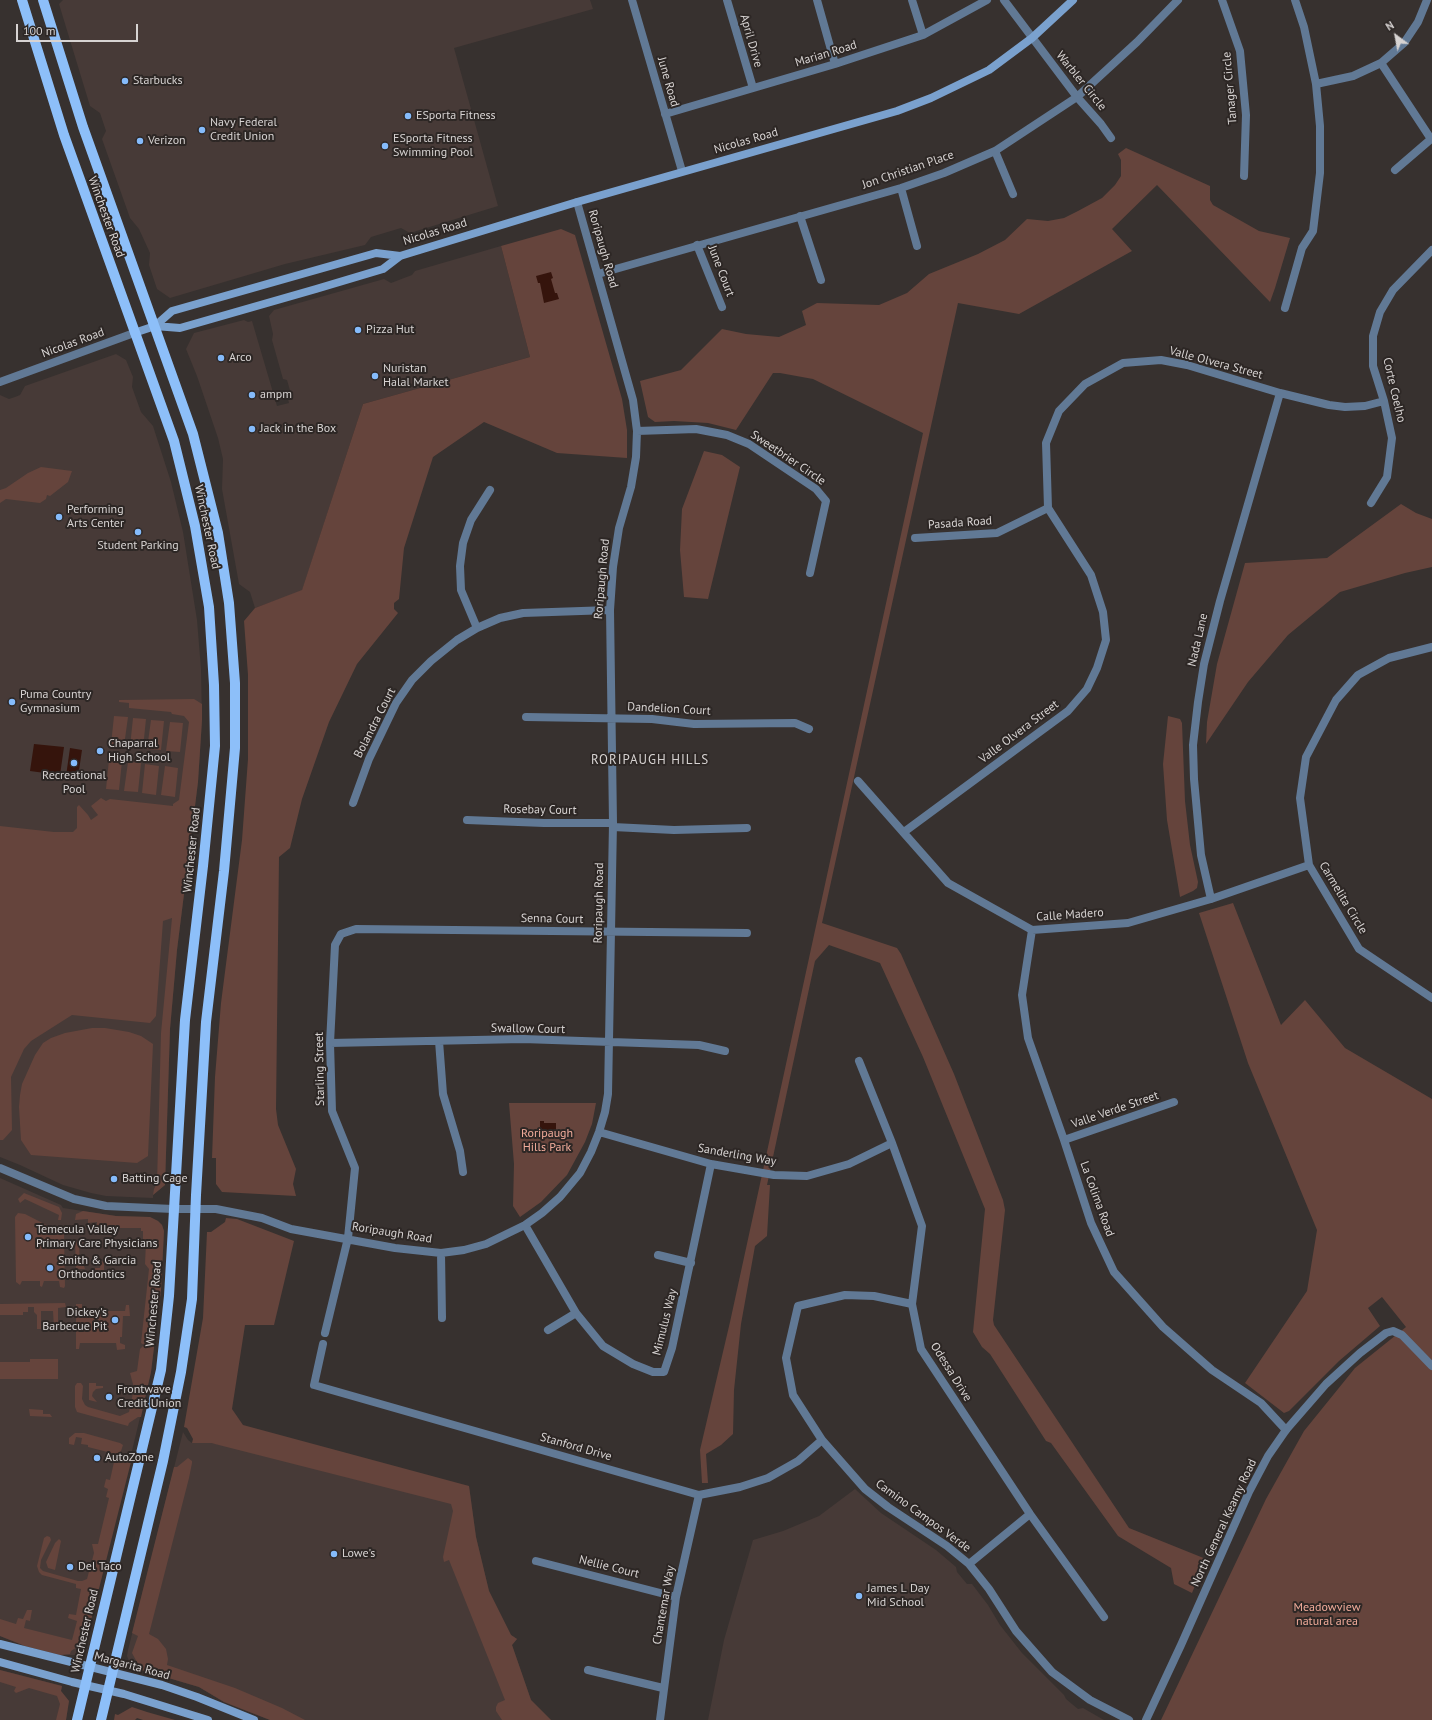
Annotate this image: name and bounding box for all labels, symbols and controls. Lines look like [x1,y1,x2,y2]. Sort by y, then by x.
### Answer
street label: April Drive [737,13,765,69]
scale bar [18,16,140,42]
north arrow [1376,16,1416,56]
text: N [1383,18,1396,34]
text: 100 m [23,23,56,38]
street label: Marian Road [793,38,859,70]
street label: Warbler Circle [1053,48,1109,114]
street label: Tanager Circle [1220,51,1240,125]
street label: June Road [654,55,682,109]
place label: Starbucks [133,74,183,88]
marker: Starbucks [120,76,130,86]
place label: ESporta Fitness [416,109,496,123]
marker: ESporta Fitness [403,111,413,121]
place label: Navy Federal Credit Union [210,116,277,144]
marker: Navy Federal Credit Union [197,125,207,135]
street label: Nicolas Road [712,125,780,157]
place label: ESporta Fitness Swimming Pool [393,132,473,160]
place label: Verizon [148,134,186,148]
marker: Verizon [135,136,145,146]
marker: ESporta Fitness Swimming Pool [380,141,390,151]
street label: Jon Christian Place [860,148,956,192]
street label: Winchester Road [85,174,127,260]
street label: Roripaugh Road [585,208,621,290]
street label: Nicolas Road [401,215,469,249]
street label: June Court [705,243,737,299]
place label: Pizza Hut [366,323,414,337]
street label: Nicolas Road [40,325,106,361]
marker: Pizza Hut [353,325,363,335]
street label: Valle Olvera Street [1168,344,1264,382]
place label: Arco [229,351,252,365]
marker: Arco [216,353,226,363]
street label: Corte Coelho [1380,356,1408,424]
place label: Nuristan Halal Market [383,362,448,390]
marker: Nuristan Halal Market [370,371,380,381]
place label: ampm [260,388,292,402]
marker: ampm [247,390,257,400]
place label: Jack in the Box [260,422,336,436]
marker: Jack in the Box [247,424,257,434]
street label: Sweetbrier Circle [748,428,828,488]
street label: Winchester Road [191,484,223,570]
place label: Performing Arts Center [67,503,124,531]
marker: Performing Arts Center [54,512,64,522]
street label: Pasada Road [927,514,993,532]
marker: Student Parking [133,527,143,537]
street label: Roripaugh Road [591,538,613,620]
place label: Student Parking [97,539,179,553]
street label: Nada Lane [1185,612,1211,668]
street label: Bolandra Court [351,685,399,761]
place label: Puma Country Gymnasium [20,688,91,716]
marker: Puma Country Gymnasium [7,697,17,707]
street label: Valle Olvera Street [976,697,1062,767]
street label: Dandelion Court [627,700,711,718]
place label: Chaparral High School [108,737,170,765]
marker: Chaparral High School [95,746,105,756]
district label: RORIPAUGH HILLS [591,752,709,768]
marker: Recreational Pool [69,758,79,768]
place label: Recreational Pool [42,769,106,797]
street label: Rosebay Court [503,802,577,818]
street label: Winchester Road [180,807,204,893]
street label: Carmelita Circle [1316,859,1370,937]
street label: Roripaugh Road [591,862,607,944]
street label: Calle Madero [1036,905,1104,925]
street label: Senna Court [521,911,583,927]
street label: Swallow Court [491,1021,565,1037]
street label: Starling Street [312,1032,328,1106]
street label: Valle Verde Street [1070,1088,1160,1132]
park label: Roripaugh Hills Park [521,1127,573,1155]
street label: Sanderling Way [697,1141,777,1169]
street label: La Colima Road [1077,1159,1117,1239]
place label: Batting Cage [122,1172,188,1186]
marker: Batting Cage [109,1174,119,1184]
street label: Roripaugh Road [351,1220,433,1246]
place label: Temecula Valley Primary Care Physicians [36,1223,157,1251]
marker: Temecula Valley Primary Care Physicians [23,1232,33,1242]
place label: Smith & Garcia Orthodontics [58,1254,136,1282]
street label: Winchester Road [143,1261,165,1347]
marker: Smith & Garcia Orthodontics [45,1263,55,1273]
street label: Mimulus Way [650,1287,680,1357]
place label: Dickey's Barbecue Pit [42,1306,107,1334]
marker: Dickey's Barbecue Pit [110,1315,120,1325]
street label: Odessa Drive [927,1340,975,1404]
place label: Frontwave Credit Union [117,1383,181,1411]
marker: Frontwave Credit Union [104,1392,114,1402]
street label: Stanford Drive [539,1430,613,1464]
place label: AutoZone [105,1451,154,1465]
marker: AutoZone [92,1453,102,1463]
street label: North General Kearny Road [1188,1457,1260,1589]
street label: Camino Campos Verde [873,1477,973,1555]
place label: Lowe's [342,1547,375,1561]
marker: Lowe's [329,1549,339,1559]
street label: Nellie Court [577,1553,641,1581]
place label: Del Taco [78,1560,122,1574]
marker: Del Taco [65,1562,75,1572]
street label: Chantemar Way [650,1564,678,1646]
place label: James L Day Mid School [867,1582,929,1610]
street label: Winchester Road [68,1588,102,1674]
marker: James L Day Mid School [854,1591,864,1601]
park label: Meadowview natural area [1294,1601,1360,1629]
street label: Margarita Road [93,1649,171,1683]

